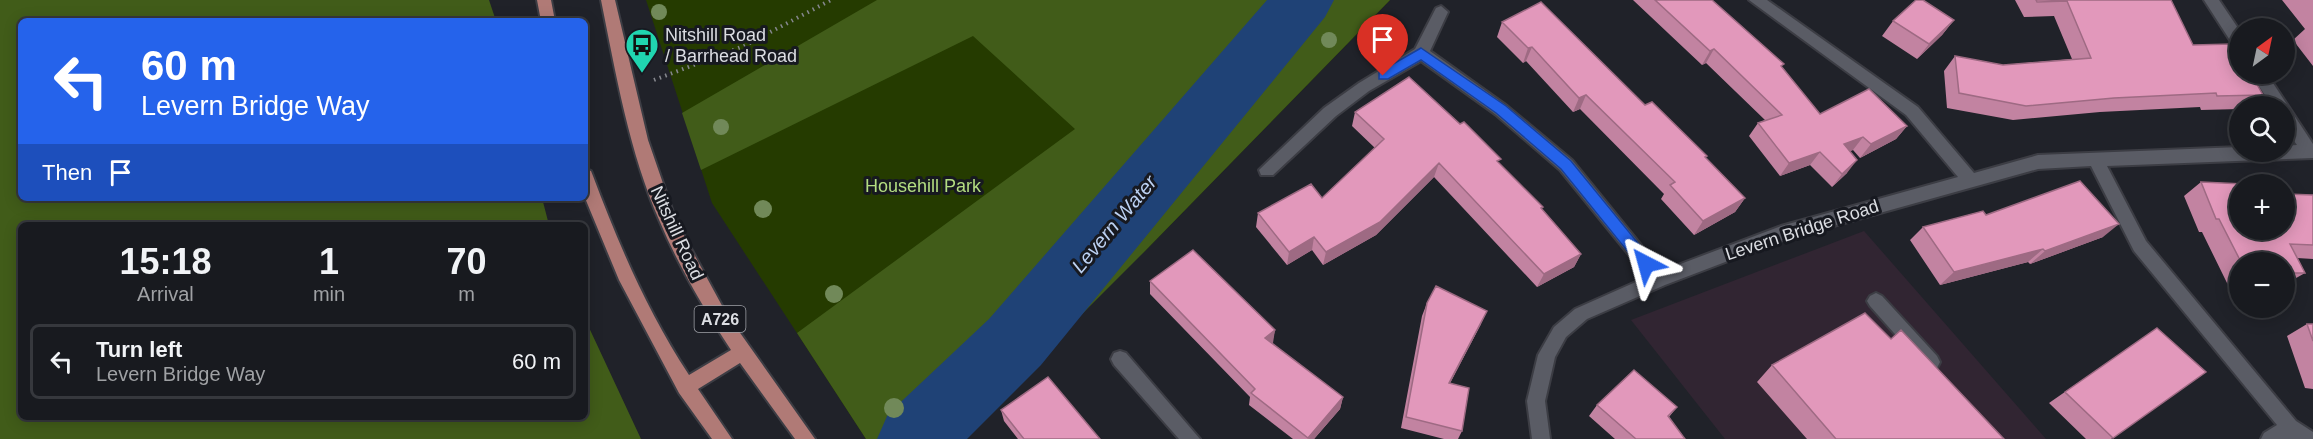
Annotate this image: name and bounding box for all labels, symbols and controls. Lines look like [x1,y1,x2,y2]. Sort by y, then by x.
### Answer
pin [1357,14,1408,76]
north arrow [2229,18,2295,84]
map controls [2229,18,2295,318]
icon: arrive [1366,23,1399,56]
place label: Nitshill Road / Barrhead Road [665,25,797,66]
bus stop icon: Nitshill Road / Barrhead Road [624,27,660,74]
icon: left [42,42,120,120]
text: 60 m [141,42,237,89]
text: Levern Bridge Way [141,91,370,121]
button: search [2229,96,2295,162]
icon: arrive [104,156,137,189]
text: Then [42,160,92,185]
water label: Levern Water [1067,170,1162,277]
button: + [2229,174,2295,240]
park label: Househill Park [865,176,982,196]
street label: Nitshill Road [647,183,707,283]
street label: Levern Bridge Road [1723,196,1881,264]
position arrow [1614,232,1678,296]
text: 15:18 [119,241,211,282]
text: 1 [319,241,339,282]
text: 70 [447,241,487,282]
button: − [2229,252,2295,318]
text: Arrival [137,283,194,305]
text: min [313,283,345,305]
text: m [458,283,475,305]
road number: A726 [694,306,746,332]
text: Turn left [96,337,182,362]
icon: left [45,345,78,378]
text: 60 m [512,349,561,374]
text: Levern Bridge Way [96,363,265,385]

